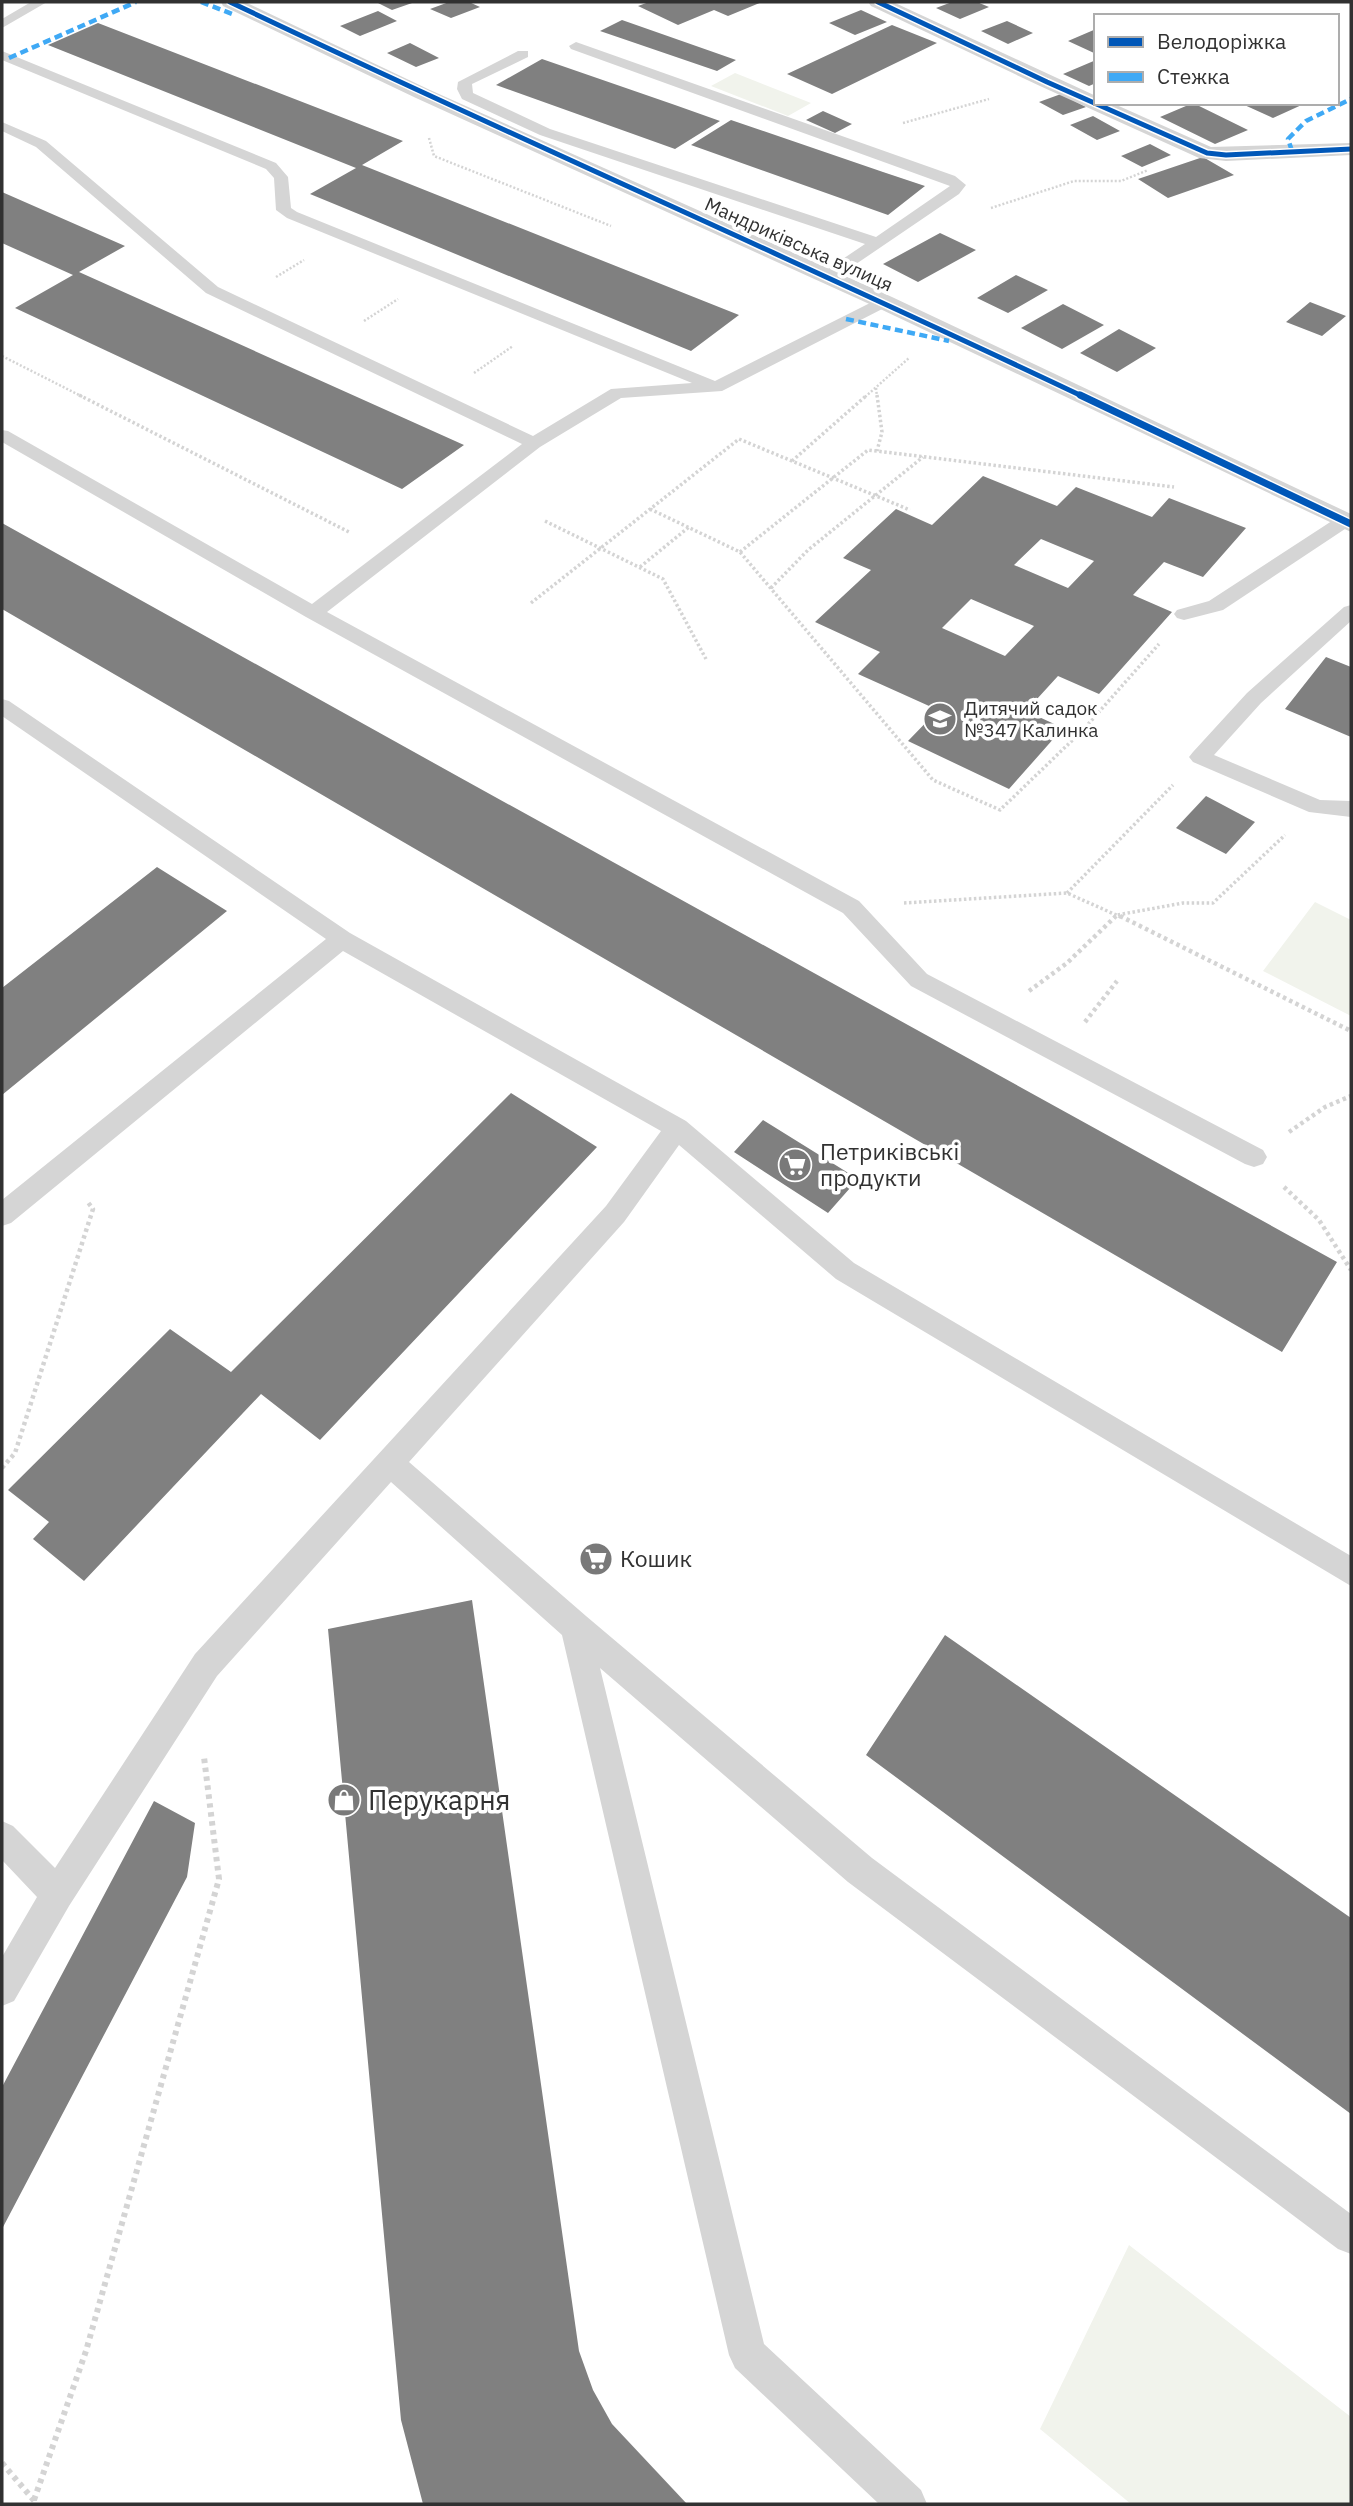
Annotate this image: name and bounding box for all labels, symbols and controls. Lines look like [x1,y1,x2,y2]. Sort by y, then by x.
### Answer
legend [1094,14,1339,105]
text: Велодоріжка [1157,27,1286,55]
text: Стежка [1157,62,1230,90]
street label: Мандриківська вулиця [701,192,897,296]
place label: Дитячий садок №347 Калинка [964,696,1099,742]
school or university icon: Дитячий садок №347 Калинка [921,700,959,738]
place label: Петриківські продукти [820,1136,959,1192]
supermarket icon: Петриківські продукти [776,1146,814,1184]
supermarket icon: Кошик [577,1540,615,1578]
place label: Кошик [620,1543,692,1573]
shop icon: Перукарня [325,1781,363,1819]
place label: Перукарня [368,1781,511,1818]

